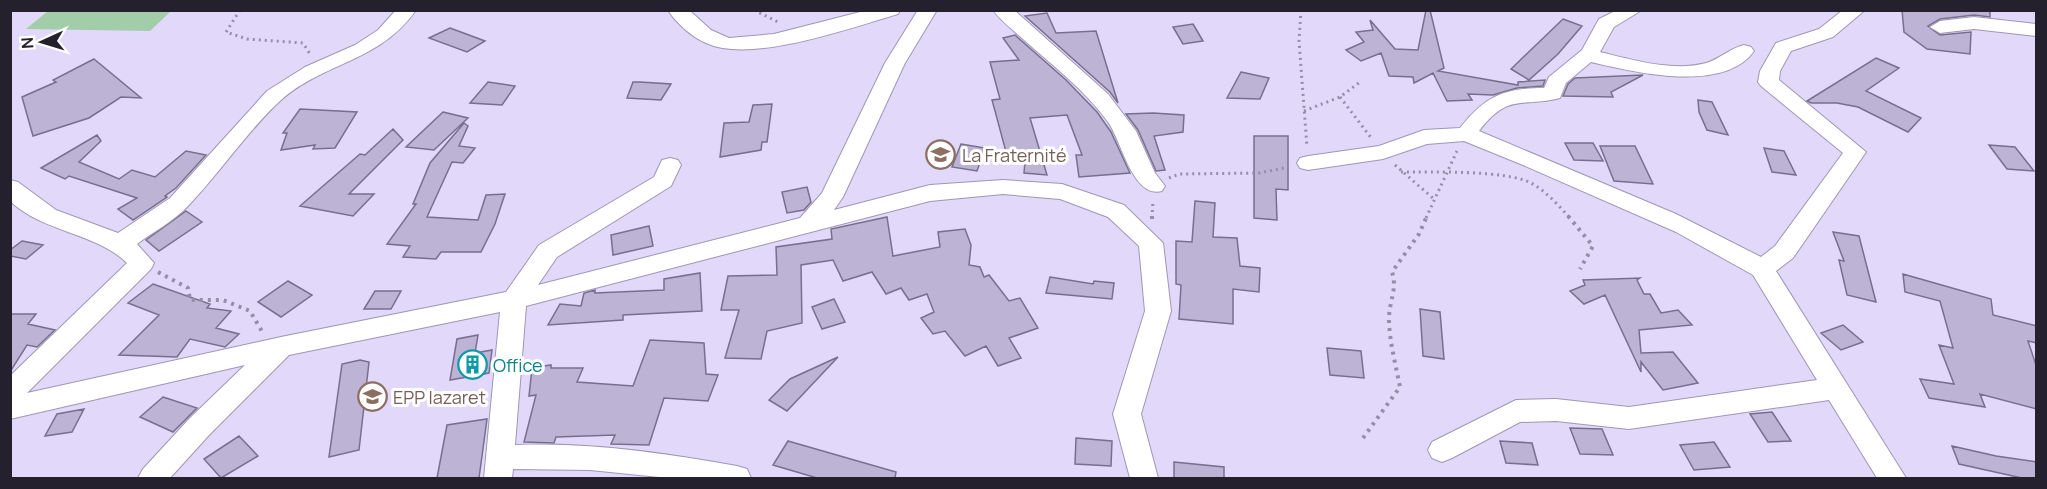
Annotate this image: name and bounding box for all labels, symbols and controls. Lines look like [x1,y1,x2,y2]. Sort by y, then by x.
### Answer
north arrow [12,12,72,72]
text: N [16,37,38,50]
school or university icon: La Fraternité [925,139,957,171]
place label: La Fraternité [962,143,1066,167]
building icon: Office [456,349,488,381]
place label: Office [493,353,543,377]
school or university icon: EPP lazaret [356,381,388,413]
place label: EPP lazaret [393,385,486,409]

